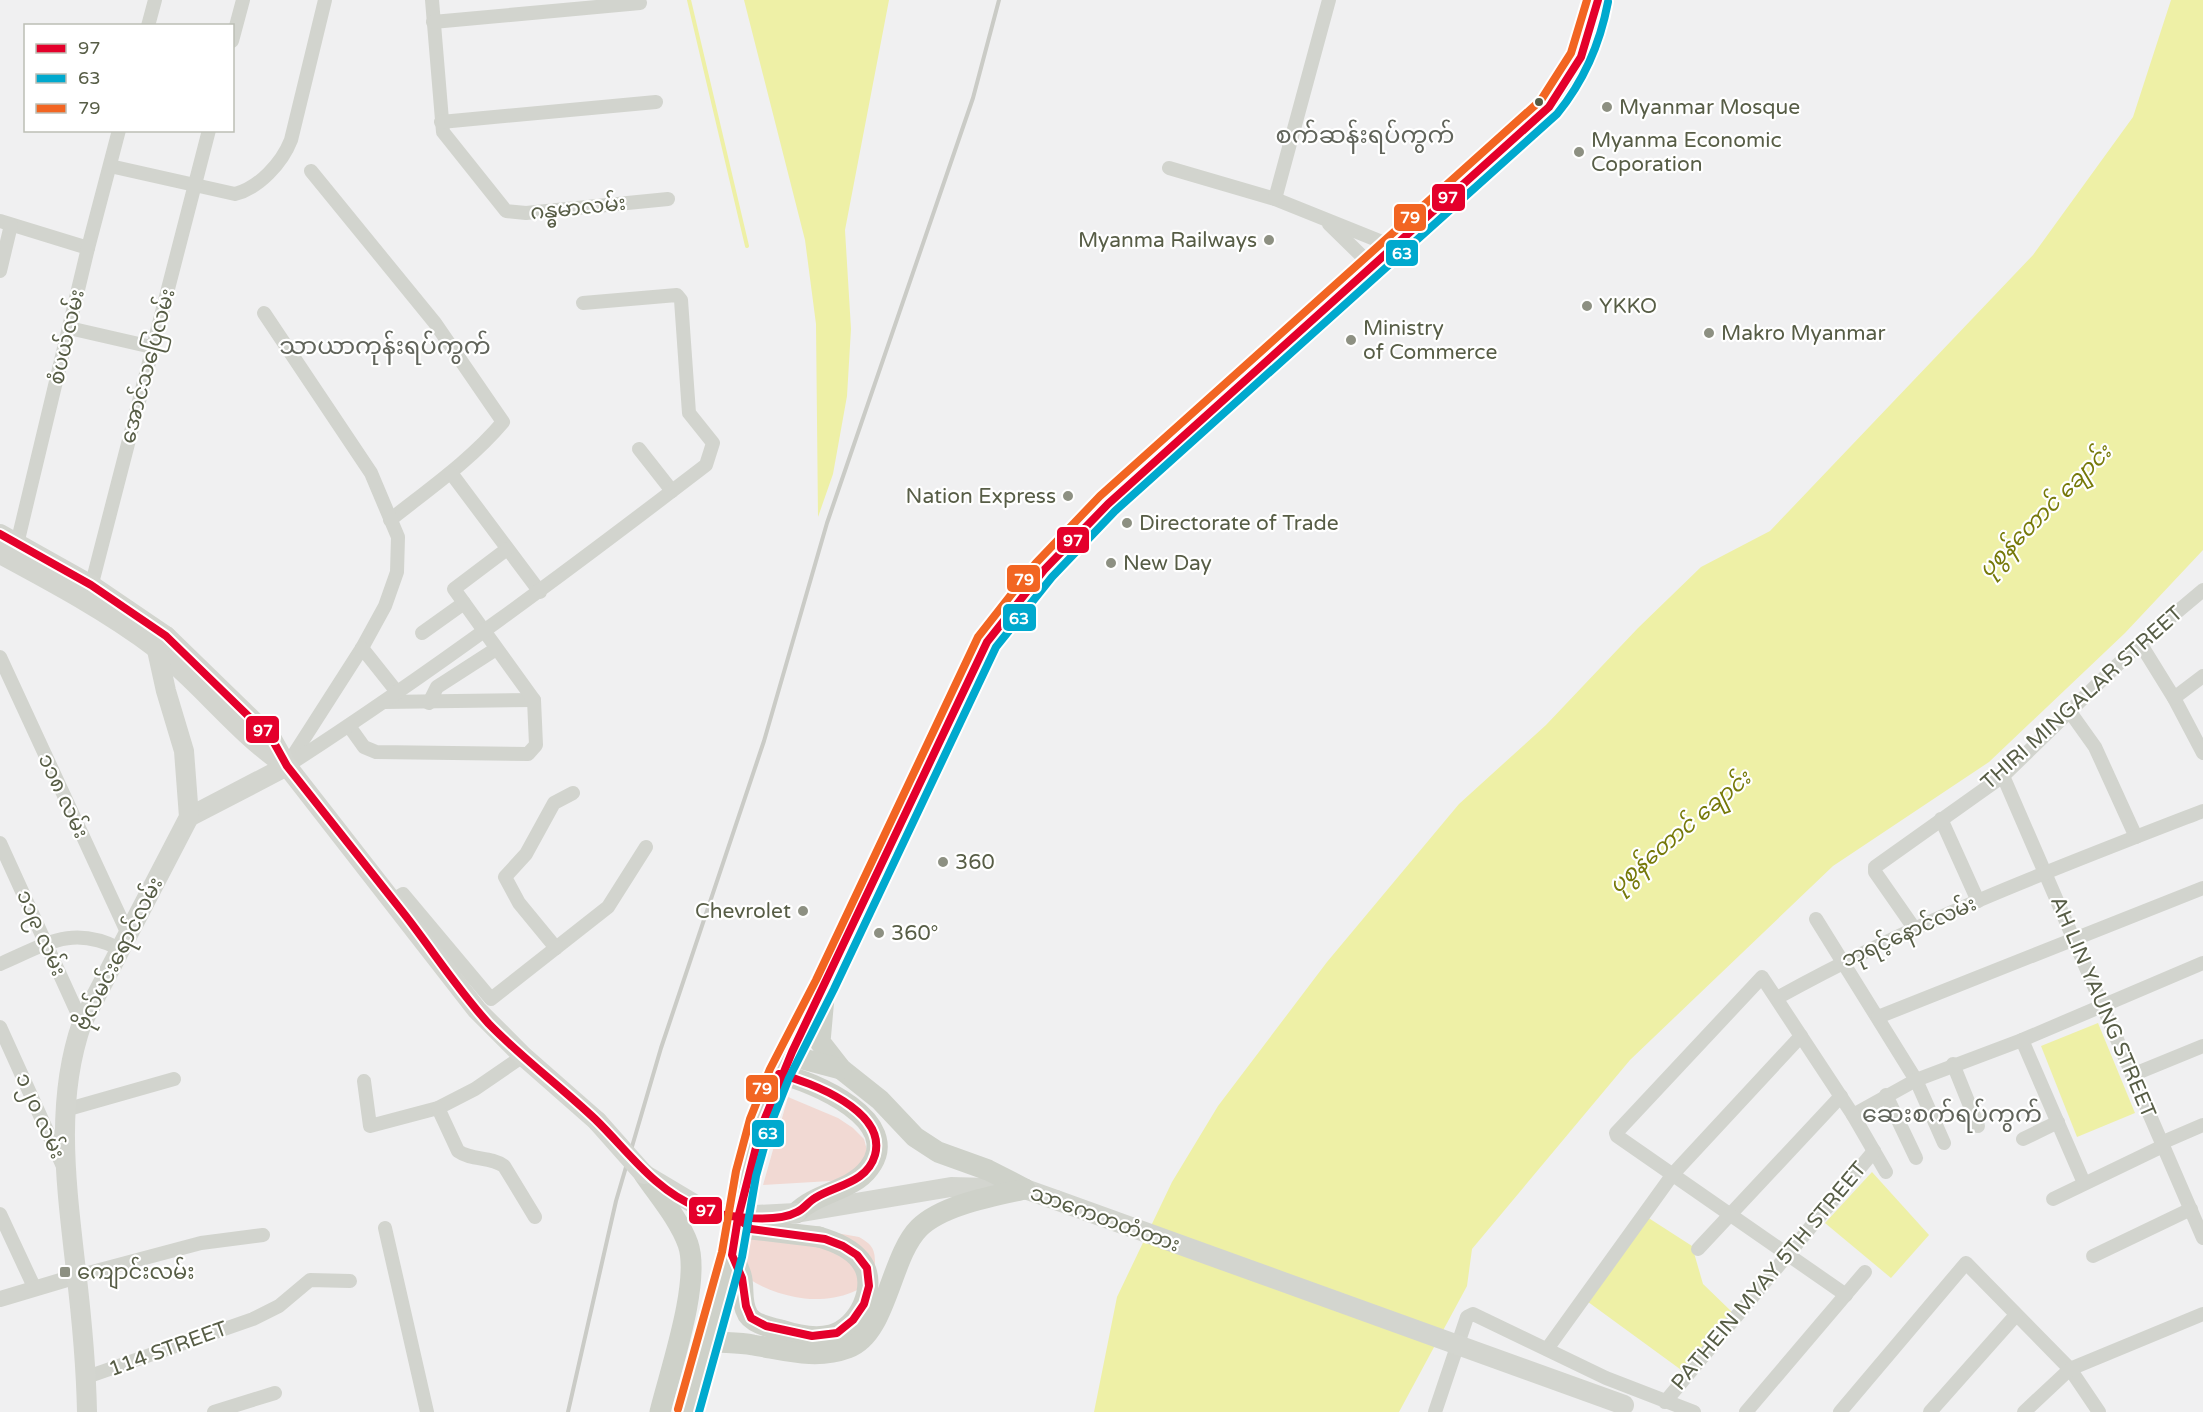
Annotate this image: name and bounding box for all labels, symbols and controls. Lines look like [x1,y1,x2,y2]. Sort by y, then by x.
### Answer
legend [24,24,234,132]
text: 97 [78,37,101,59]
text: 63 [78,67,101,89]
place label: Myanmar Mosque [1619,95,1800,120]
unlabelled marker [1533,96,1545,108]
text: 79 [78,97,101,119]
marker: Myanmar Mosque [1600,100,1614,114]
district label: စက်ဆန်းရပ်ကွက် [1276,119,1454,154]
place label: Myanma Economic Coporation [1591,128,1782,177]
marker: Myanma Economic Coporation [1572,145,1586,159]
line badge: 97 [1431,183,1466,212]
street label: ဂန္ဓမာလမ်း [528,187,628,230]
text: 97 [1438,188,1458,208]
line badge: 79 [1393,203,1427,232]
text: 79 [1400,208,1420,228]
place label: Myanma Railways [1078,228,1257,253]
marker: Myanma Railways [1262,233,1276,247]
line badge: 63 [1385,239,1419,267]
text: 63 [1392,244,1412,264]
street label: အောင်သပြေလမ်း [111,285,185,447]
street label: စံပယ်လမ်း [40,286,90,387]
place label: YKKO [1599,294,1657,319]
marker: YKKO [1580,299,1594,313]
place label: Ministry of Commerce [1363,316,1497,365]
place label: Makro Myanmar [1721,321,1885,346]
marker: Makro Myanmar [1702,326,1716,340]
district label: သာယာကုန်းရပ်ကွက် [279,330,491,365]
marker: Ministry of Commerce [1344,333,1358,347]
water label: ပုစွန်တောင် ချောင်း [1971,436,2121,586]
place label: Nation Express [906,484,1056,509]
marker: Nation Express [1061,489,1075,503]
place label: Directorate of Trade [1139,511,1339,536]
marker: Directorate of Trade [1120,516,1134,530]
line badge: 97 [1056,526,1090,554]
text: 97 [1063,531,1083,551]
place label: New Day [1123,551,1212,576]
marker: New Day [1104,556,1118,570]
line badge: 79 [1006,564,1041,593]
text: 79 [1014,570,1034,590]
street label: THIRI MINGALAR STREET [1976,601,2188,795]
line badge: 63 [1002,603,1037,632]
text: 63 [1009,609,1029,629]
line badge: 97 [245,715,280,744]
text: 97 [253,721,273,741]
street label: ၁၁၈ လမ်း [33,748,97,842]
water label: ပုစွန်တောင် ချောင်း [1602,762,1760,903]
place label: 360 [955,850,995,875]
marker: 360 [936,855,950,869]
street label: ဗိုလ်မင်းရောင်လမ်း [66,871,172,1037]
street label: ၁၁၉ လမ်း [7,884,75,982]
street label: ဘုရင့်နောင်လမ်း [1836,887,1982,977]
street label: AH LIN YAUNG STREET [2045,892,2161,1122]
place label: Chevrolet [695,899,791,924]
marker: Chevrolet [796,904,810,918]
place label: 360° [891,921,939,946]
marker: 360° [872,926,886,940]
street label: ၁၂၀ လမ်း [6,1067,74,1165]
line badge: 79 [745,1074,779,1103]
text: 79 [752,1079,772,1099]
district label: ဆေးစက်ရပ်ကွက် [1862,1098,2042,1133]
line badge: 63 [751,1119,785,1148]
text: 63 [758,1124,778,1144]
street label: PATHEIN MYAY 5TH STREET [1666,1157,1872,1395]
street label: သာကေတတံတား [1027,1180,1183,1258]
line badge: 97 [688,1196,723,1225]
text: 97 [696,1201,716,1221]
place label: ကျောင်းလမ်း [77,1256,195,1290]
marker: ကျောင်းလမ်း [58,1265,72,1279]
street label: 114 STREET [105,1316,231,1382]

